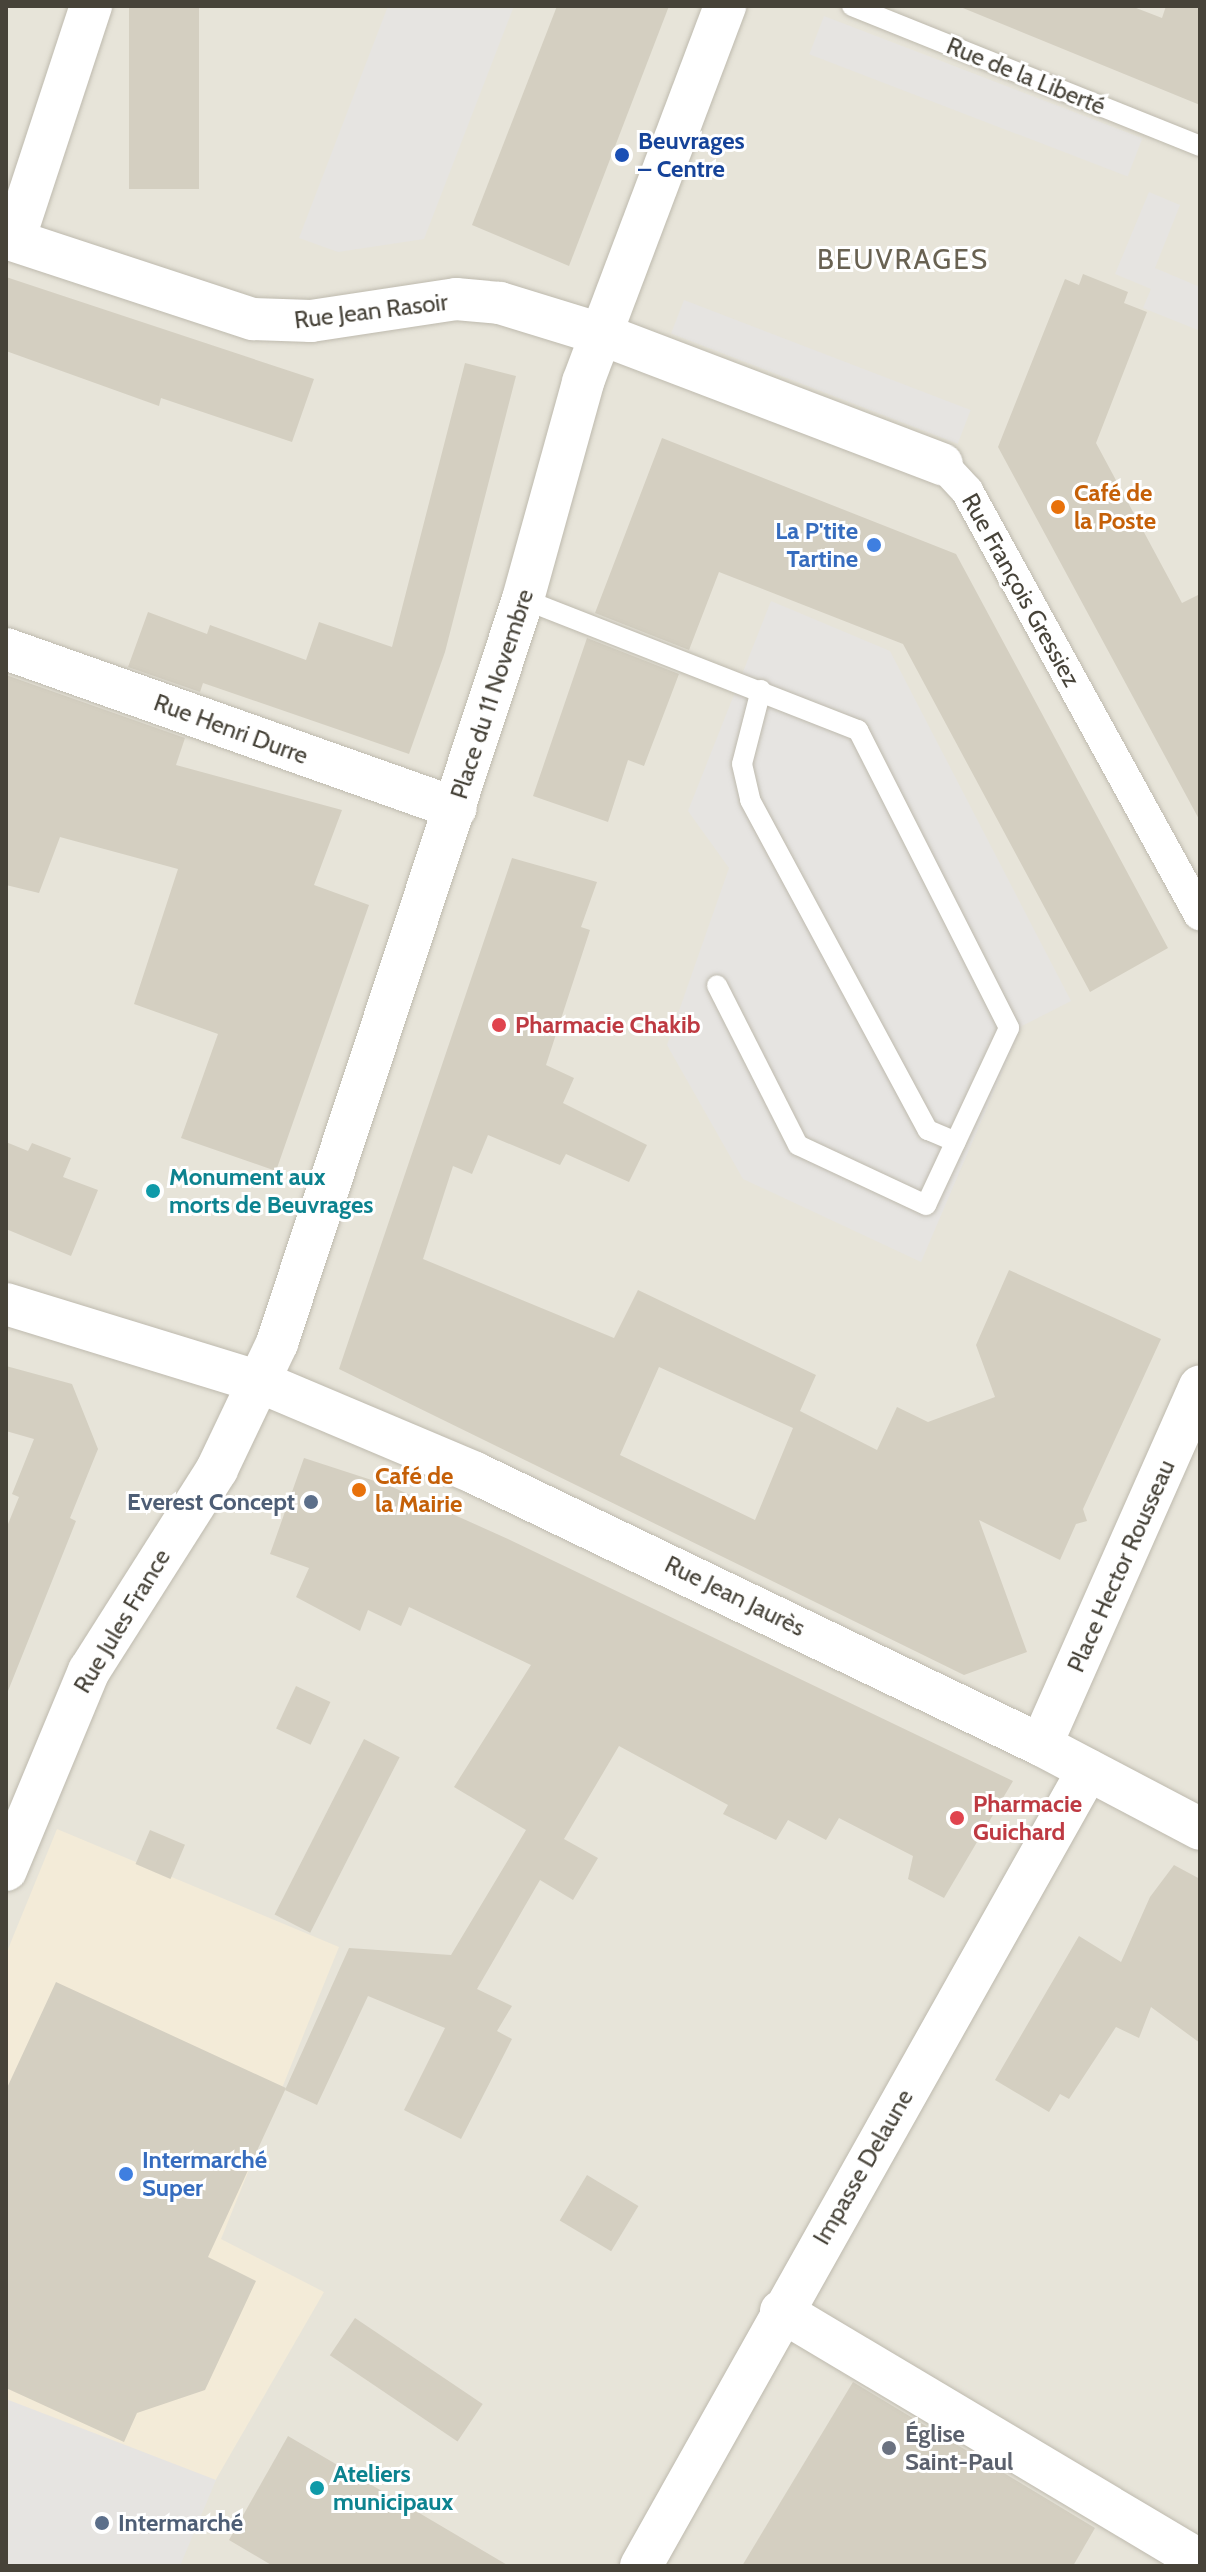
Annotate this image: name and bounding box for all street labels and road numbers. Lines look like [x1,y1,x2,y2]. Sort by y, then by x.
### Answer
street label: Rue de la Liberté [942,31,1110,121]
street label: Rue Jean Rasoir [293,287,449,335]
street label: Rue François Gressiez [956,488,1086,692]
street label: Place du 11 Novembre [444,585,540,803]
street label: Rue Henri Durre [150,688,312,770]
street label: Place Hector Rousseau [1061,1455,1181,1677]
street label: Rue Jules France [68,1544,176,1698]
street label: Rue Jean Jaurès [660,1550,810,1642]
street label: Impasse Delaune [807,2084,919,2250]

